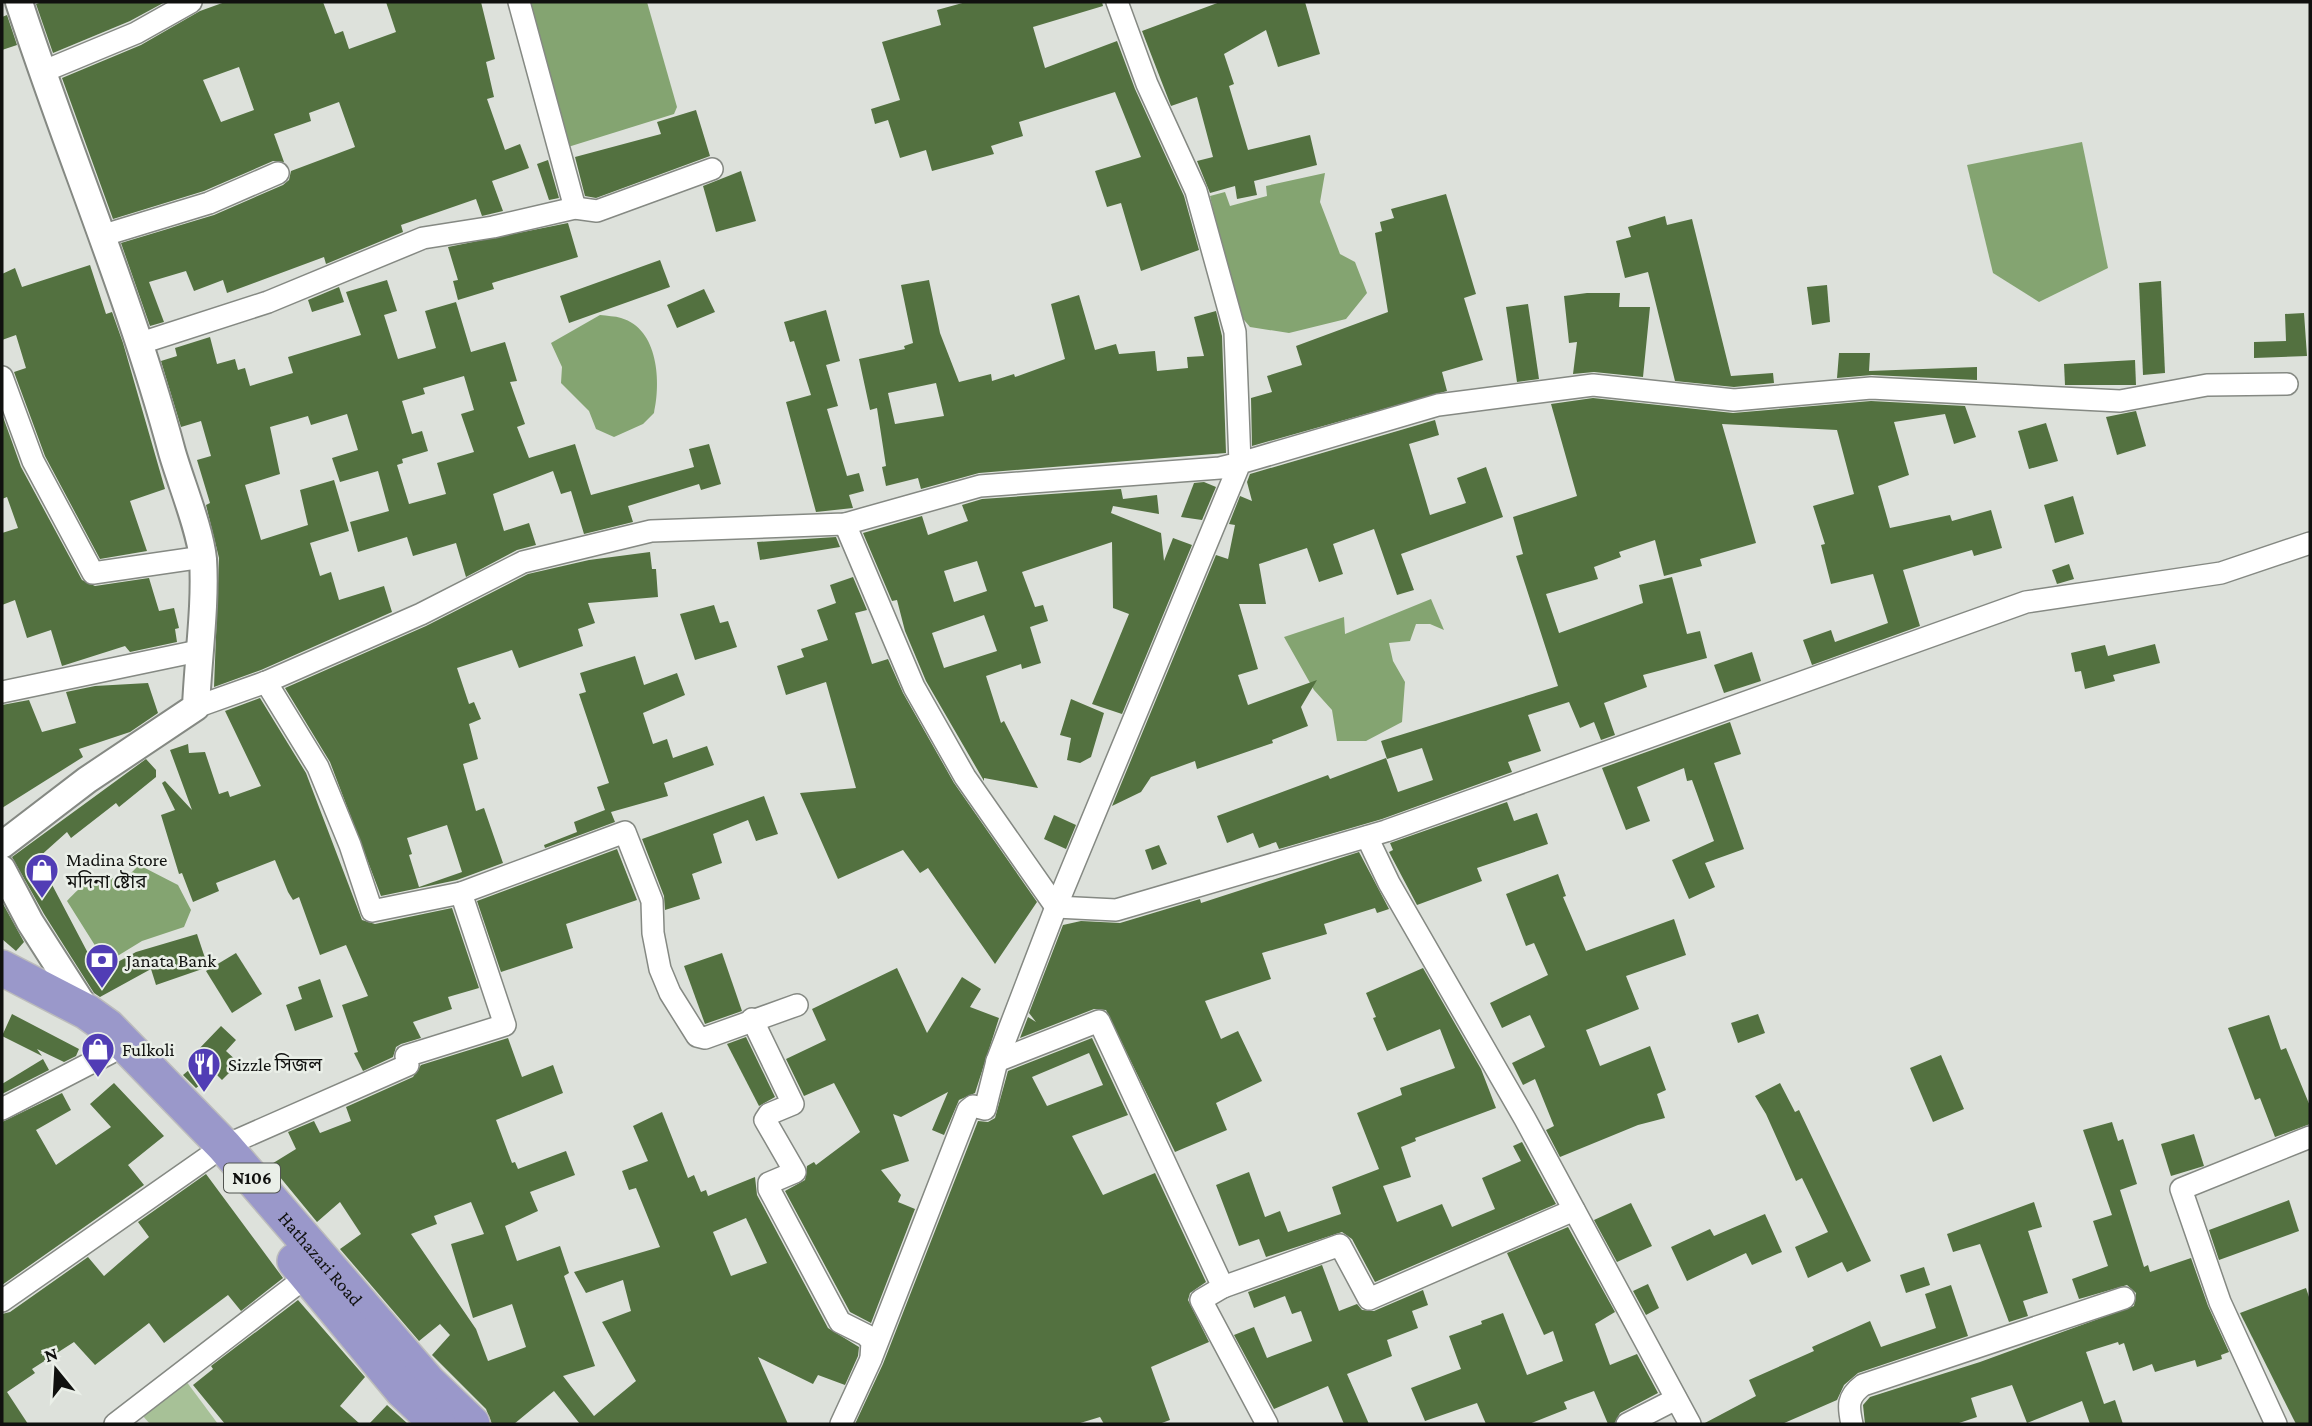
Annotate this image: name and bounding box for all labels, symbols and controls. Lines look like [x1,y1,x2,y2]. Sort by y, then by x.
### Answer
place label: Madina Store মদিনা ষ্টোর [65,849,167,892]
shop icon: Madina Store মদিনা ষ্টোর [23,851,61,900]
bank icon: Janata Bank [83,941,121,990]
place label: Janata Bank [124,950,217,971]
shop icon: Fulkoli [79,1030,117,1079]
place label: Fulkoli [122,1039,175,1060]
restaurant icon: Sizzle সিজল [185,1045,223,1094]
place label: Sizzle সিজল [228,1053,323,1075]
road number: N106 [224,1163,280,1192]
street label: Hathazari Road [275,1207,367,1309]
north arrow [21,1335,91,1405]
text: N [41,1342,60,1366]

